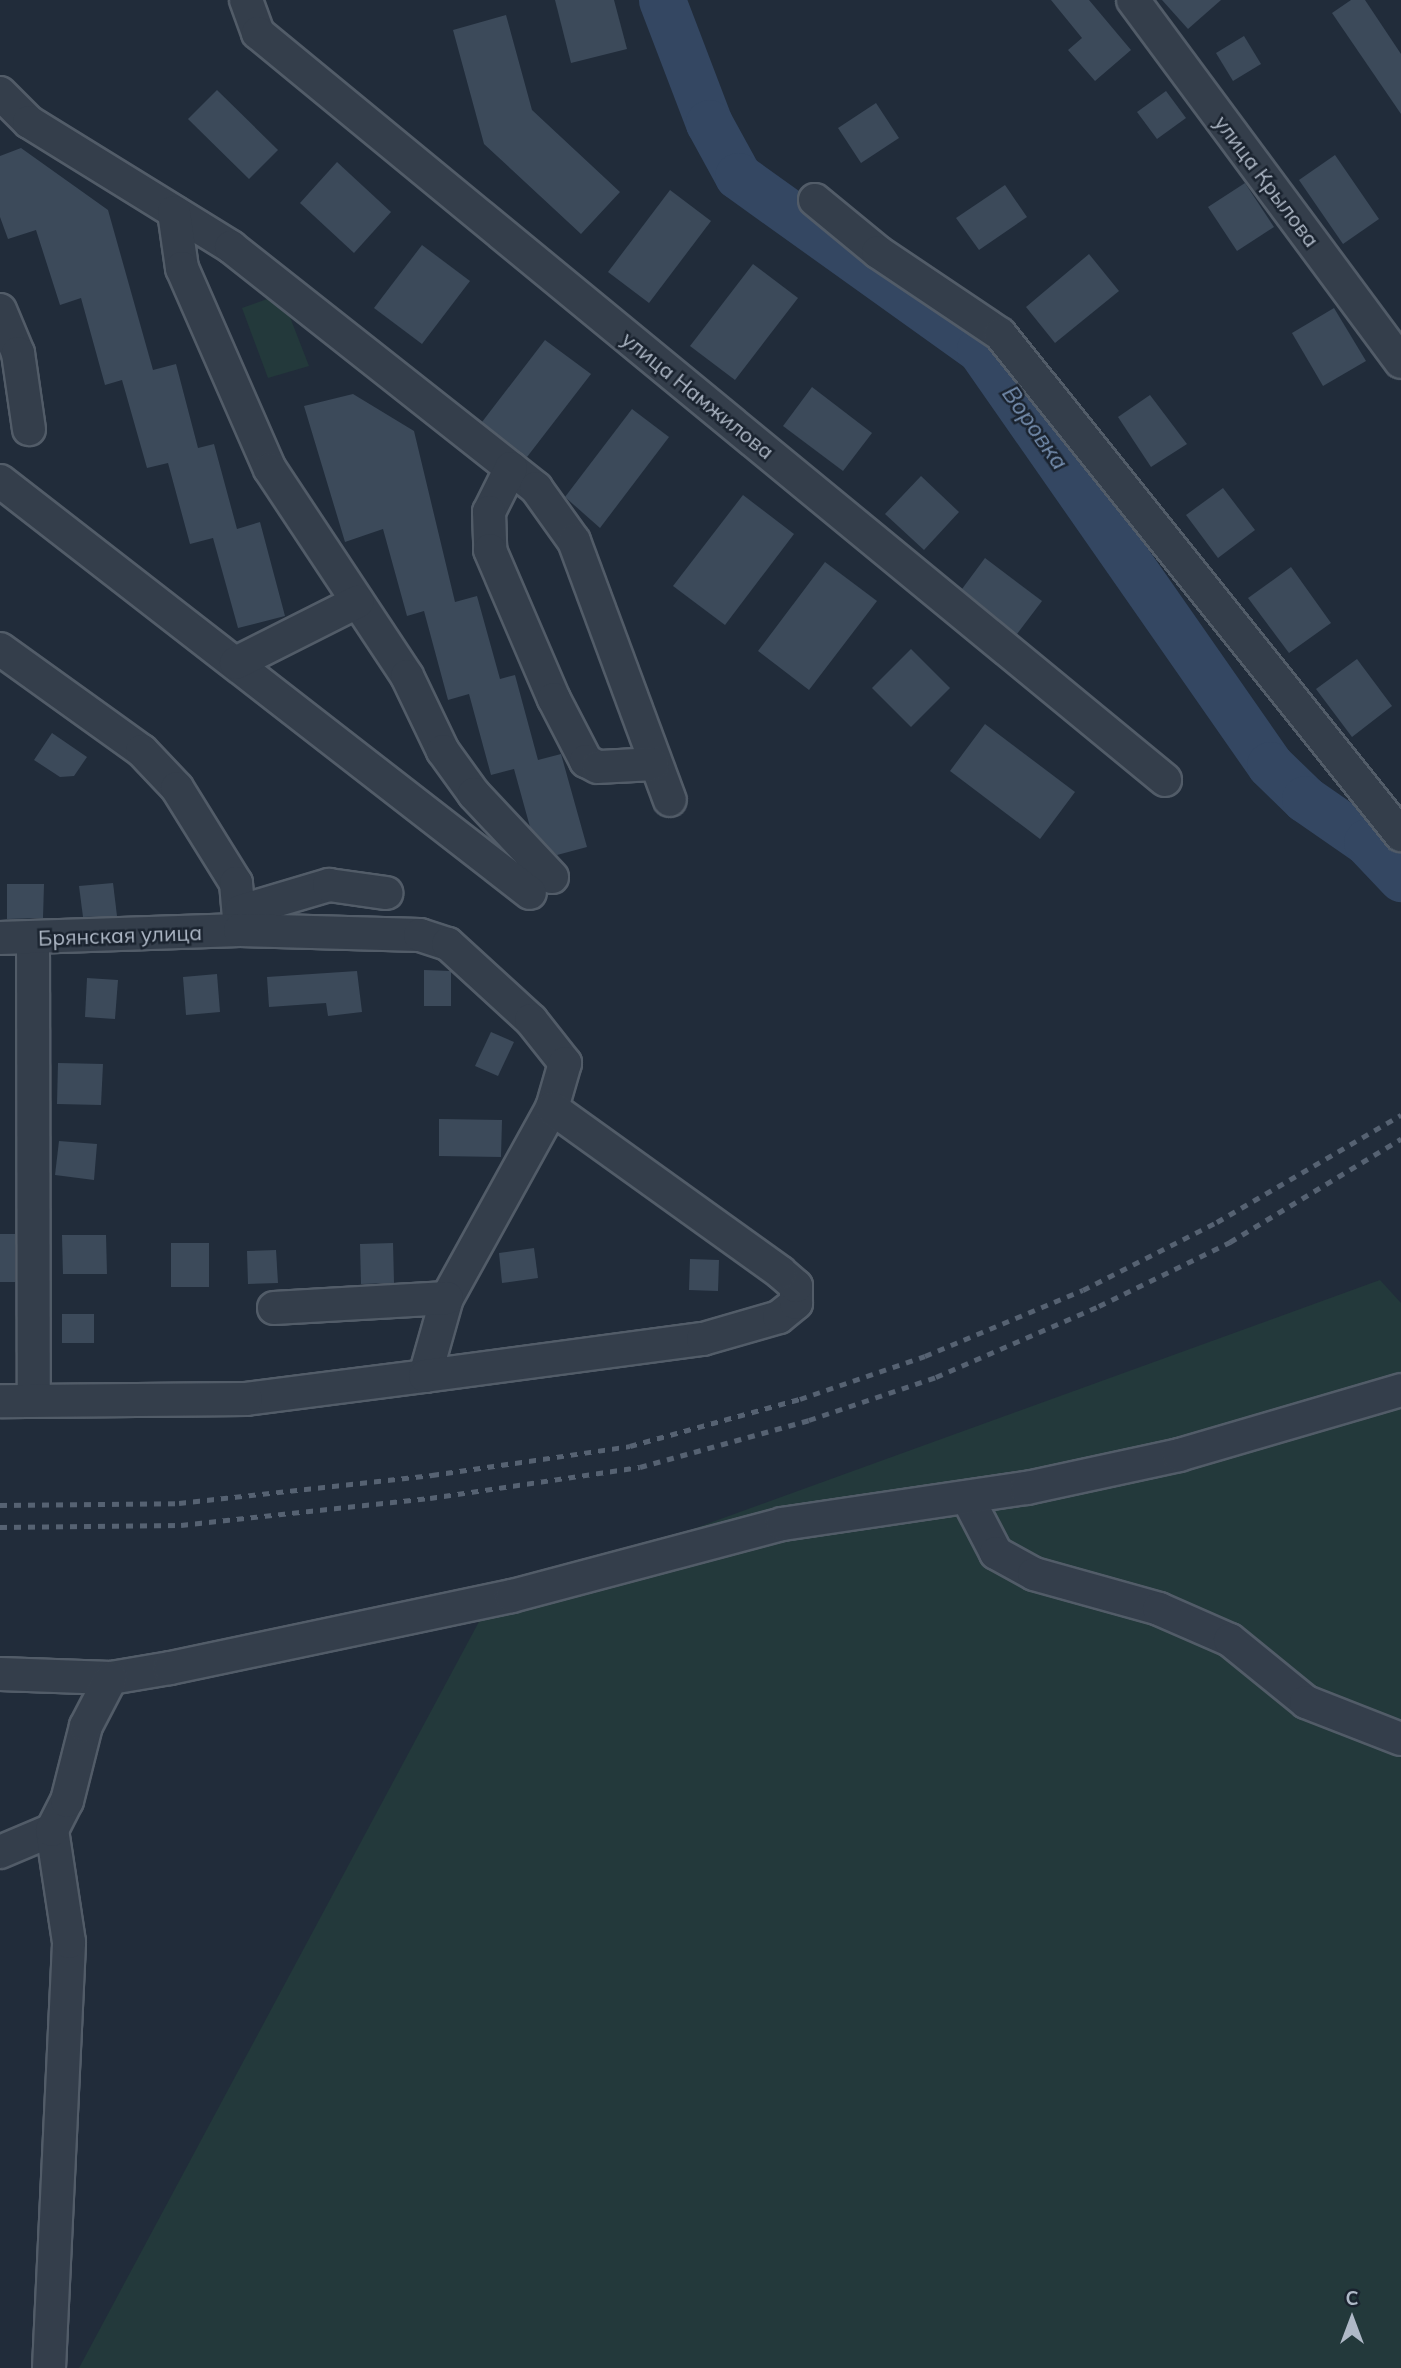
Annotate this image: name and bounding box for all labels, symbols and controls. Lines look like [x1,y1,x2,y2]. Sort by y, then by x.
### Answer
street label: улица Крылова [1209,110,1325,252]
street label: улица Намжилова [617,326,779,464]
water label: Воровка [996,381,1074,475]
street label: Брянская улица [38,920,202,950]
north arrow [1317,2284,1387,2354]
text: С [1345,2286,1359,2310]

